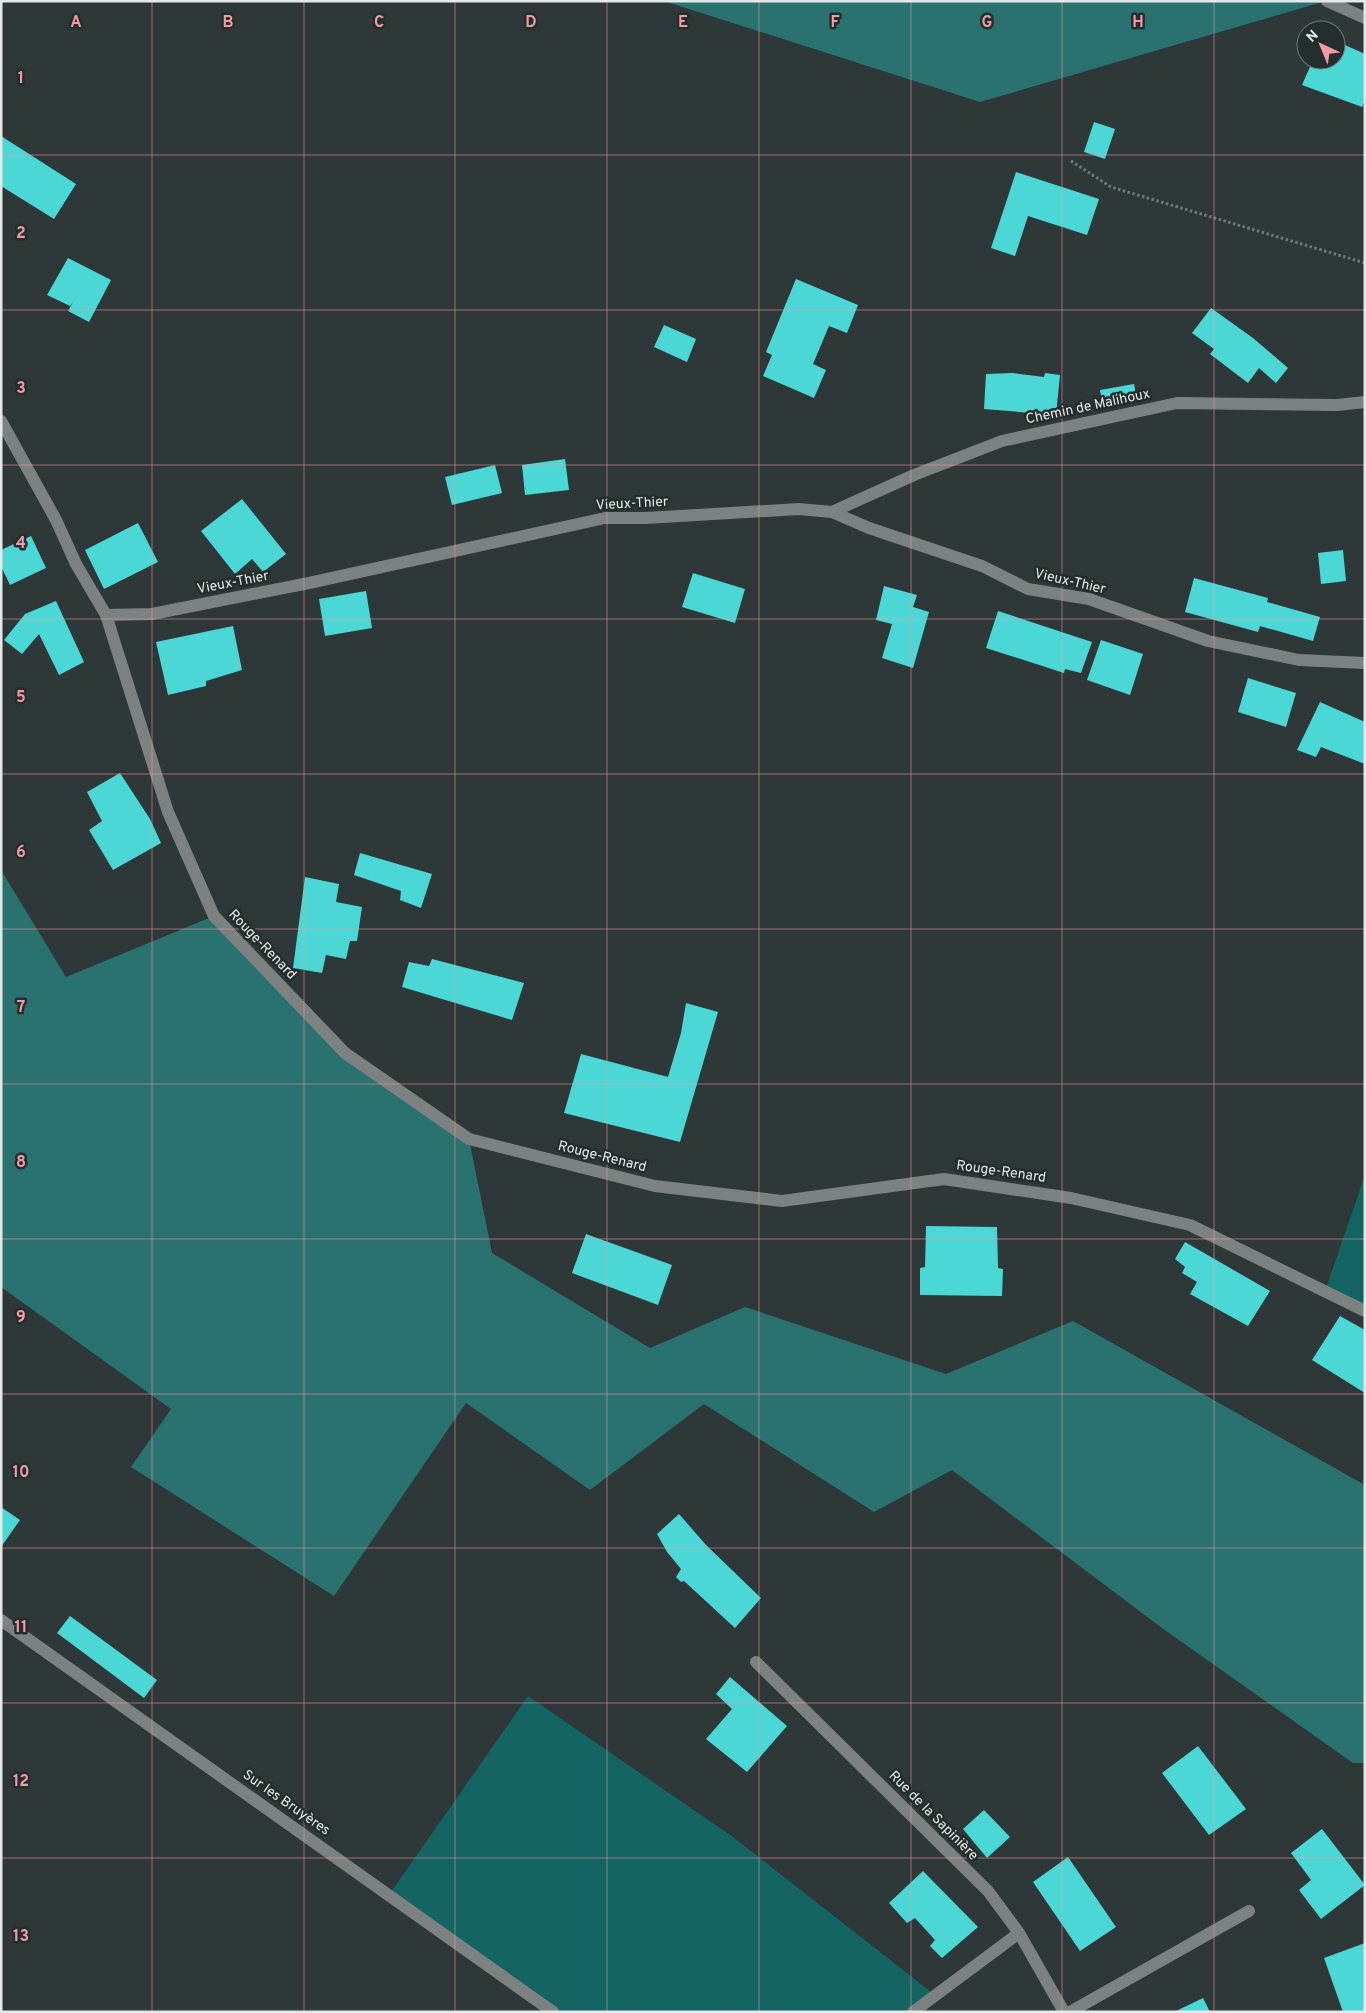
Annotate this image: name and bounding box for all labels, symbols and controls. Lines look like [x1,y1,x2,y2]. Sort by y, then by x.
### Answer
text: A [70,13,82,33]
text: B [222,13,234,33]
text: C [374,13,384,33]
text: D [525,13,537,33]
text: E [678,13,688,33]
text: F [830,13,840,33]
text: G [982,13,992,33]
text: H [1132,13,1144,33]
north arrow [1296,20,1346,70]
text: N [1303,27,1323,46]
text: 1 [18,69,24,89]
text: 2 [16,224,26,244]
text: 3 [16,379,26,399]
street label: Chemin de Malihoux [1024,386,1152,428]
street label: Vieux-Thier [595,494,669,514]
text: 4 [16,534,26,554]
street label: Vieux-Thier [1033,566,1108,599]
street label: Vieux-Thier [196,568,271,598]
text: 5 [16,688,26,708]
text: 6 [16,843,26,863]
street label: Rouge-Renard [224,907,300,983]
text: 7 [17,998,25,1018]
street label: Rouge-Renard [556,1138,648,1176]
text: 8 [16,1153,26,1173]
street label: Rouge-Renard [955,1157,1047,1187]
text: 9 [16,1308,26,1328]
text: 10 [13,1463,29,1483]
text: 11 [15,1618,27,1638]
street label: Sur les Bruyères [239,1767,333,1839]
street label: Rue de la Sapinière [885,1768,981,1864]
text: 12 [13,1772,29,1792]
text: 13 [13,1927,29,1947]

